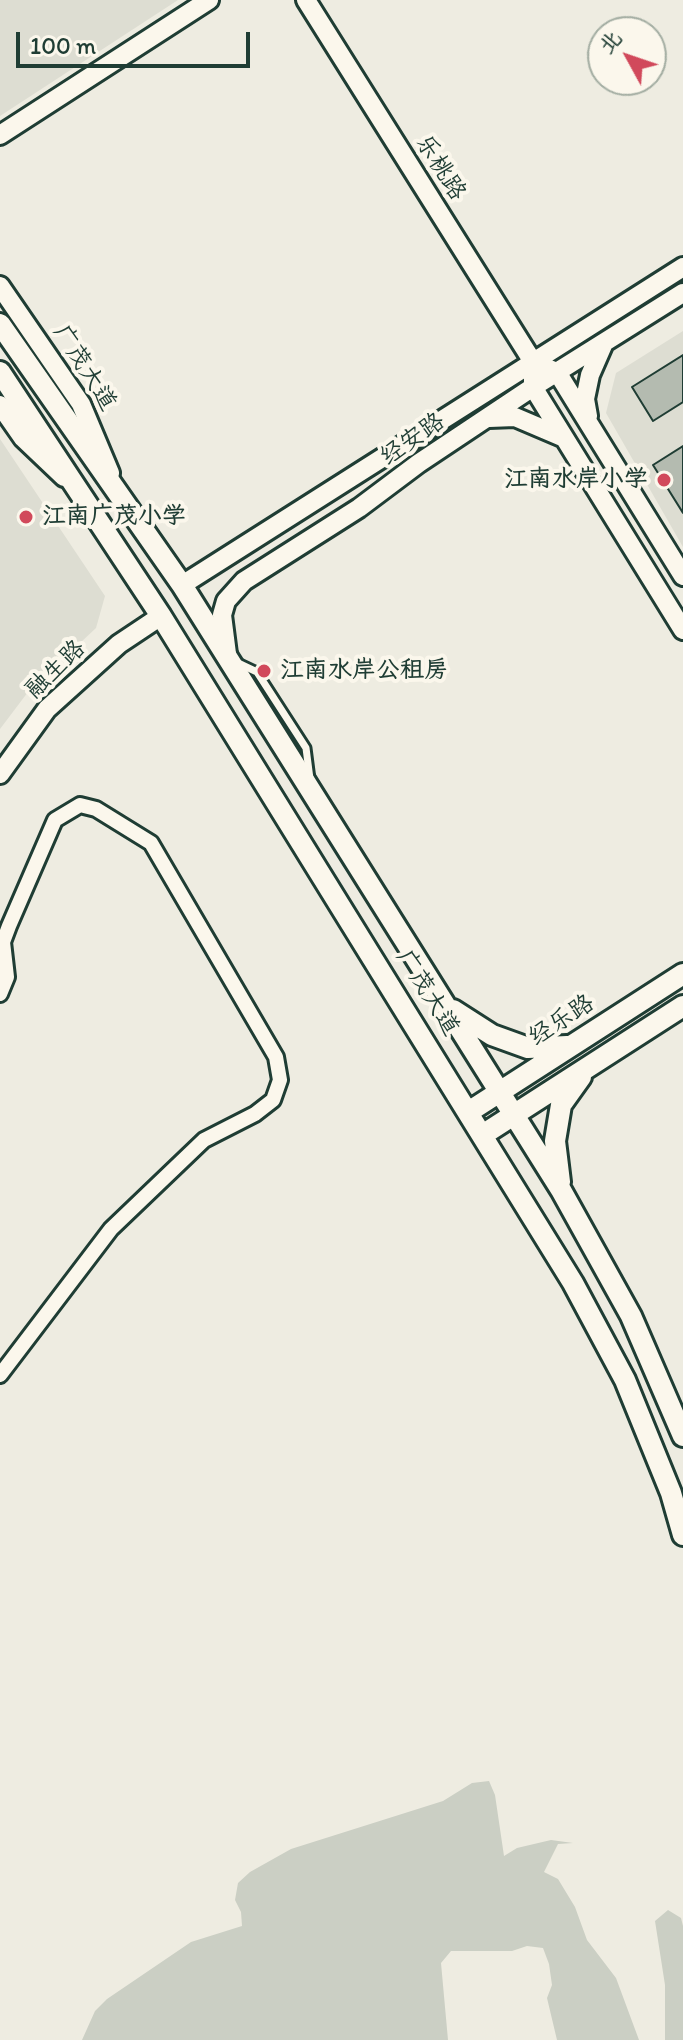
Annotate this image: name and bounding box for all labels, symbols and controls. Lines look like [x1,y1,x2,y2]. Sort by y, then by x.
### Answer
scale bar [20,16,254,66]
north arrow [587,16,667,96]
text: 北 [592,24,627,59]
text: 100 m [30,31,96,60]
street label: 乐桃路 [409,130,471,206]
street label: 广茂大道 [46,320,122,416]
street label: 经安路 [375,408,451,472]
place label: 江南水岸小学 [504,466,648,494]
marker: 江南水岸小学 [655,471,673,489]
place label: 江南广茂小学 [42,503,186,531]
marker: 江南广茂小学 [17,508,35,526]
street label: 融生路 [20,635,92,705]
place label: 江南水岸公租房 [280,657,448,685]
marker: 江南水岸公租房 [255,662,273,680]
street label: 广茂大道 [389,945,465,1041]
street label: 经乐路 [524,989,600,1053]

